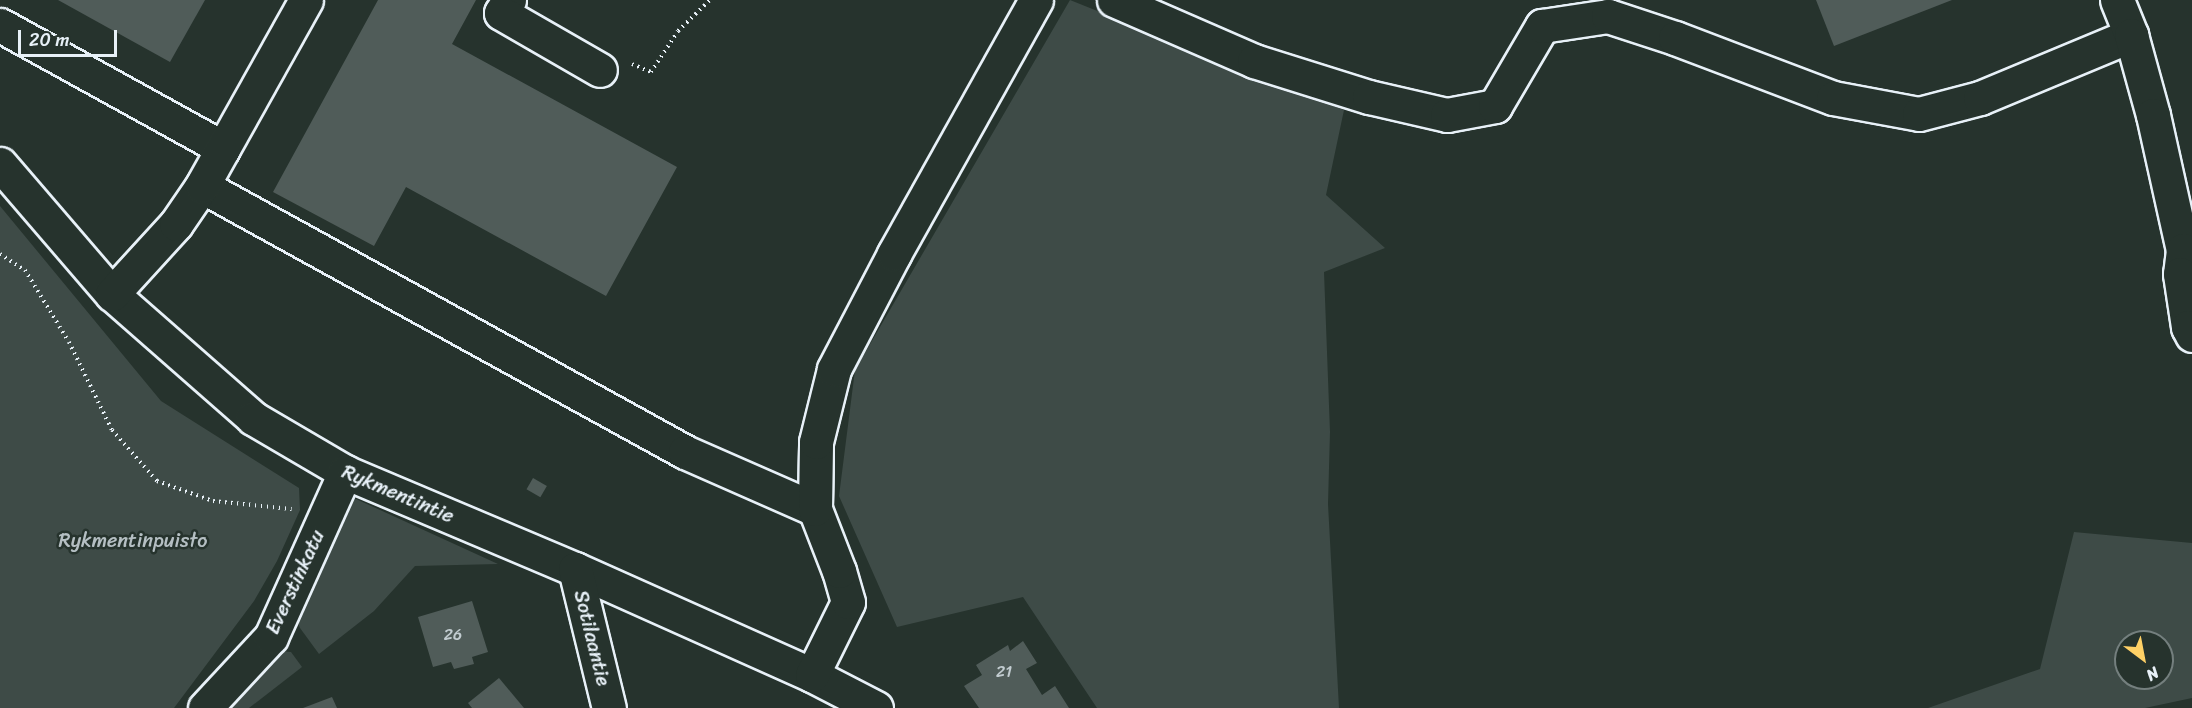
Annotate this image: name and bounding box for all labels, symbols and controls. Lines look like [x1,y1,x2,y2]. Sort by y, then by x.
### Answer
scale bar [21,18,120,56]
text: 20 m [29,24,69,56]
street label: Rykmentintie [338,460,458,528]
street label: Everstinkatu [260,526,330,638]
park label: Rykmentinpuisto [59,528,207,552]
street label: Sotilaantie [569,588,615,688]
house number: 26 [444,625,462,645]
north arrow [2114,630,2174,690]
text: N [2140,659,2165,689]
house number: 21 [996,662,1012,682]

